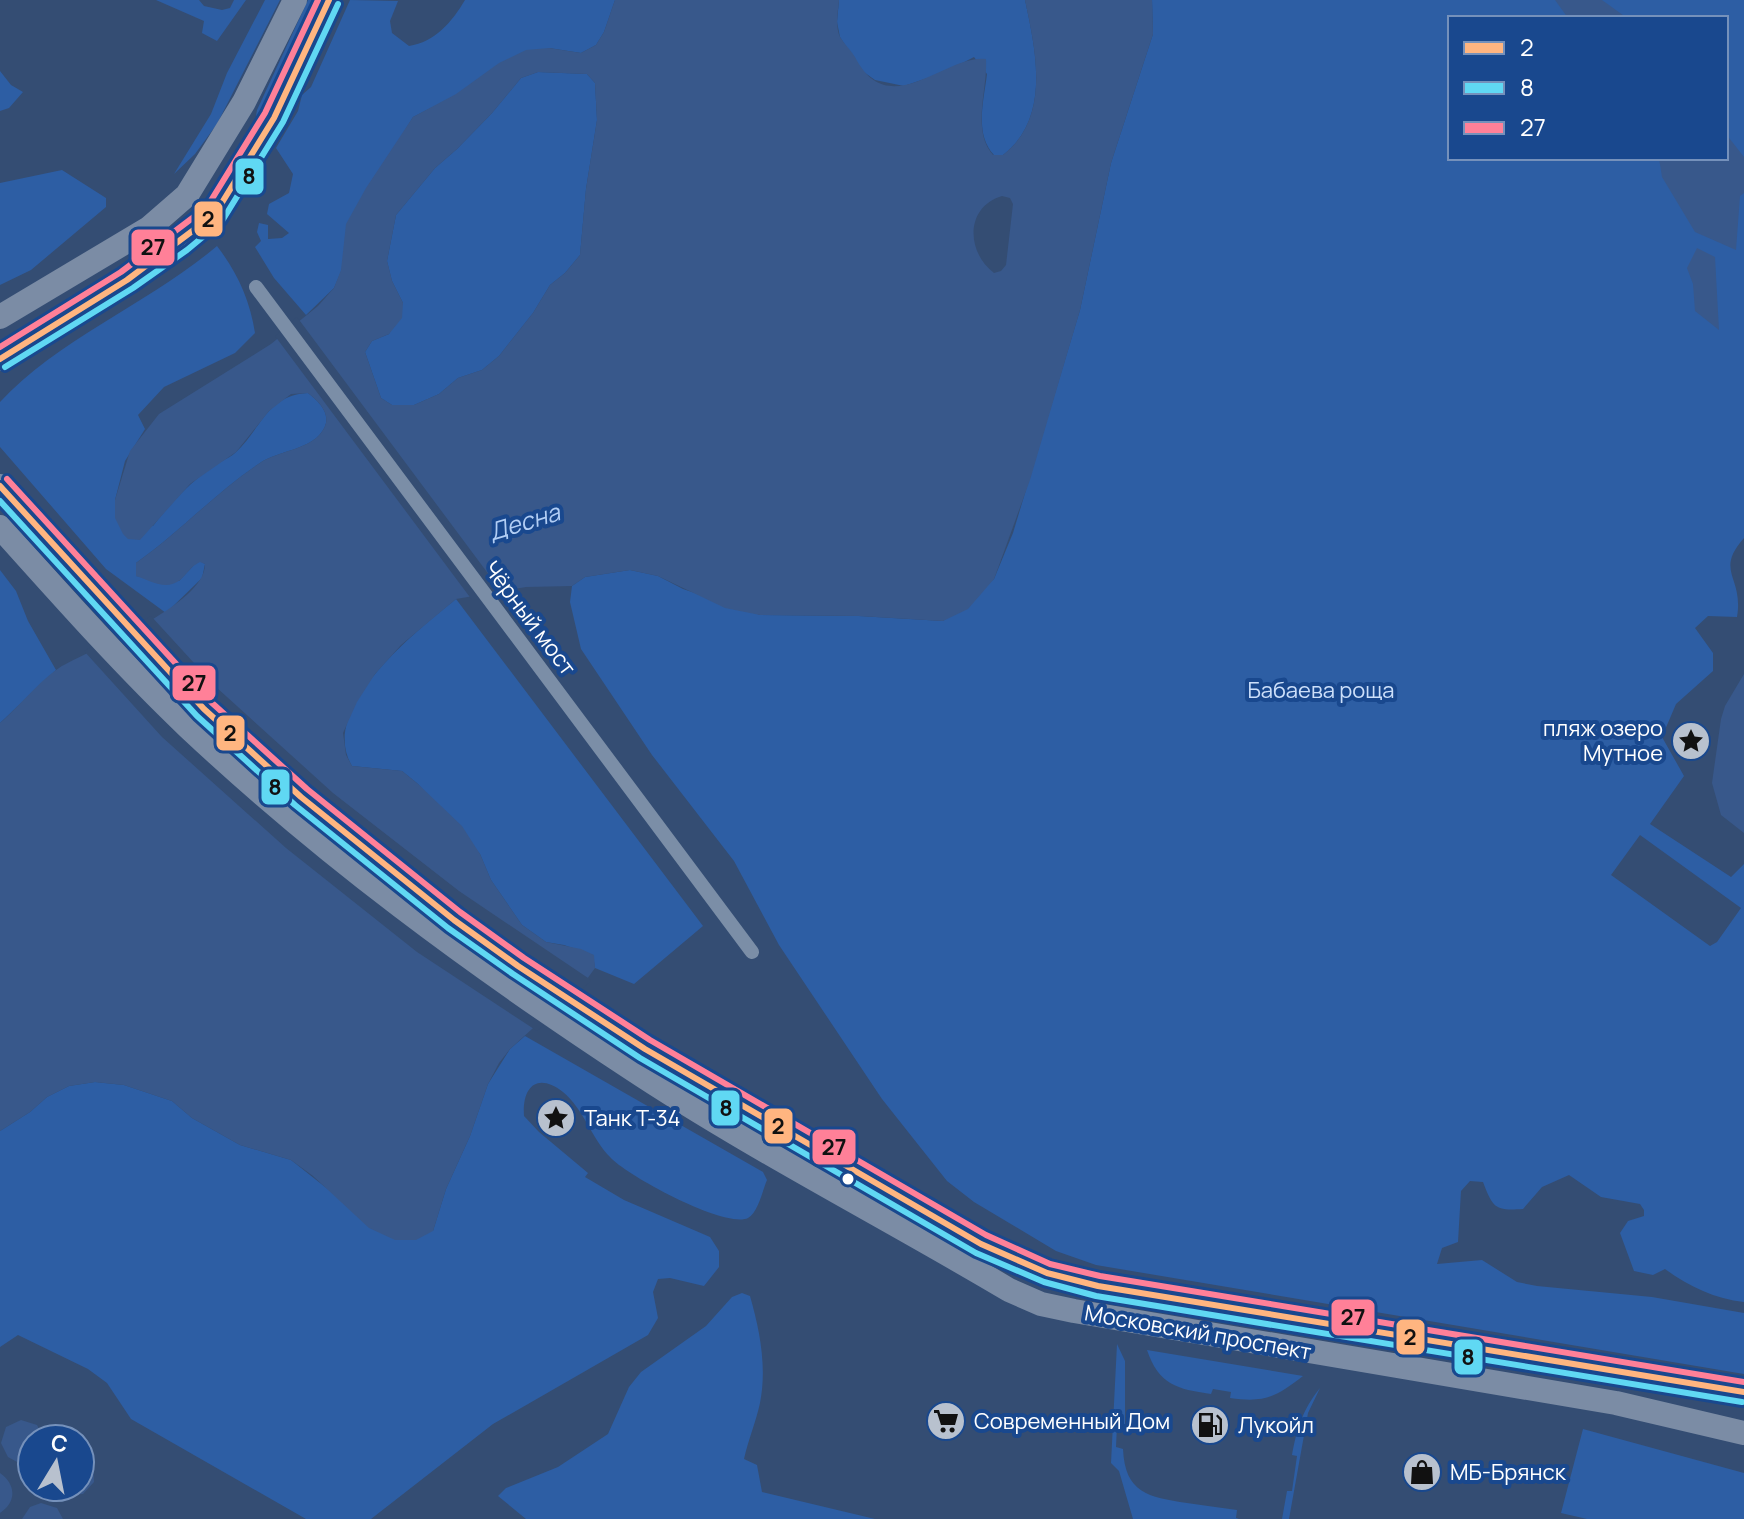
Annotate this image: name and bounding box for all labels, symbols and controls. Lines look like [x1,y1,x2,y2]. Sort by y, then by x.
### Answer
legend [1448,16,1728,160]
text: 2 [1520,30,1534,63]
text: 8 [1520,70,1534,103]
text: 27 [1520,110,1546,143]
line badge: 8 [234,157,265,196]
text: 8 [242,161,256,191]
line badge: 2 [193,200,224,238]
text: 2 [201,204,215,234]
line badge: 27 [130,228,176,267]
text: 27 [141,232,165,262]
water label: Десна [484,494,565,547]
street label: Чёрный мост [477,555,583,681]
line badge: 27 [171,664,217,702]
text: 27 [182,668,206,698]
park label: Бабаева роща [1248,675,1395,705]
place label: пляж озеро Мутное [1543,713,1663,768]
line badge: 2 [215,714,246,752]
text: 2 [223,718,237,748]
place icon: пляж озеро Мутное [1670,720,1712,762]
line badge: 8 [260,768,291,806]
text: 8 [268,772,282,802]
line badge: 8 [710,1089,741,1127]
text: 8 [719,1093,733,1123]
place icon: Танк Т-34 [535,1097,577,1139]
place label: Танк Т-34 [584,1103,681,1133]
line badge: 2 [763,1107,794,1145]
text: 2 [771,1111,785,1141]
line badge: 27 [811,1128,857,1166]
text: 27 [822,1132,846,1162]
unlabelled marker [840,1171,856,1187]
street label: Московский проспект [1082,1297,1314,1367]
line badge: 27 [1330,1298,1376,1337]
text: 27 [1341,1302,1365,1332]
line badge: 2 [1395,1318,1426,1356]
text: 2 [1403,1322,1417,1352]
line badge: 8 [1453,1338,1484,1376]
text: 8 [1461,1342,1475,1372]
supermarket icon: Современный Дом [925,1400,967,1442]
fuel station icon: Лукойл [1189,1404,1231,1446]
place label: Современный Дом [974,1406,1170,1436]
place label: Лукойл [1238,1410,1314,1440]
north arrow [16,1423,96,1503]
text: С [49,1427,70,1459]
shop icon: МБ-Брянск [1401,1451,1443,1493]
place label: МБ-Брянск [1450,1457,1567,1487]

